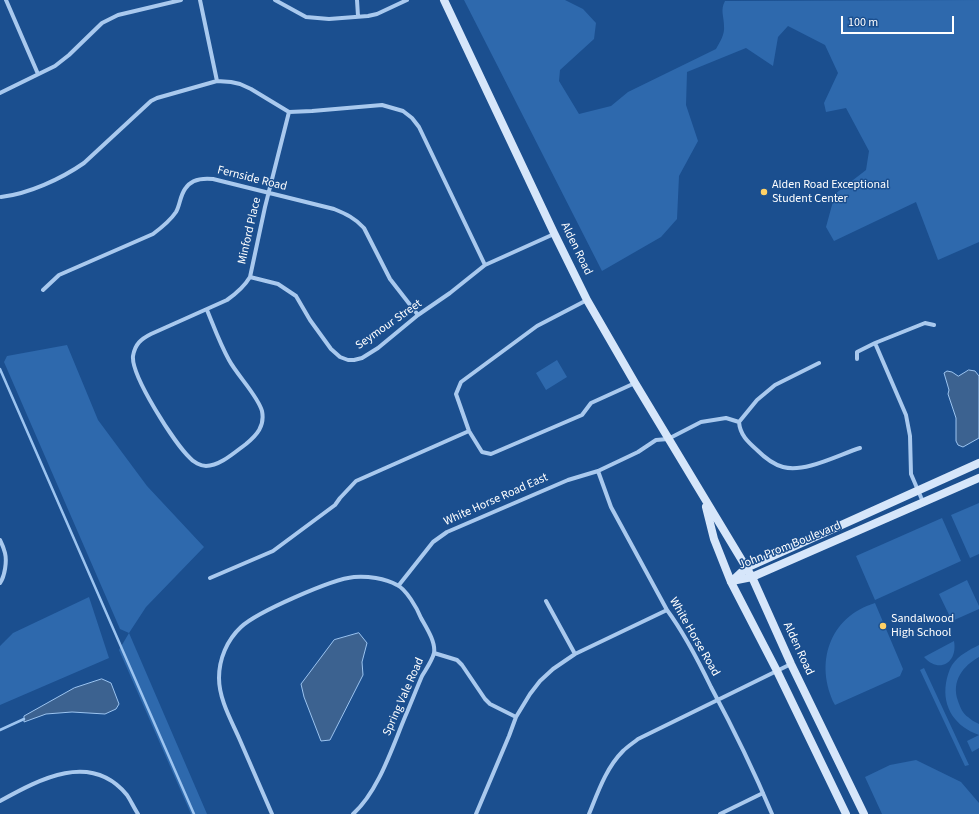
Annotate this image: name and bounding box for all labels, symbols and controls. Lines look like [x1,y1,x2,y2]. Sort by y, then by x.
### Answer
scale bar [843,8,956,34]
text: 100 m [848,14,878,31]
street label: Fernside Road [216,163,288,195]
place label: Alden Road Exceptional Student Center [772,178,889,206]
marker: Alden Road Exceptional Student Center [759,187,769,197]
street label: Minford Place [235,196,265,266]
street label: Alden Road [557,220,595,278]
street label: Seymour Street [353,297,425,353]
street label: White Horse Road East [442,471,550,529]
street label: John Prom Boulevard [737,519,843,573]
street label: White Horse Road [666,595,722,679]
place label: Sandalwood High School [891,612,954,640]
street label: Alden Road [779,620,817,678]
marker: Sandalwood High School [878,621,888,631]
street label: Spring Vale Road [380,656,428,738]

